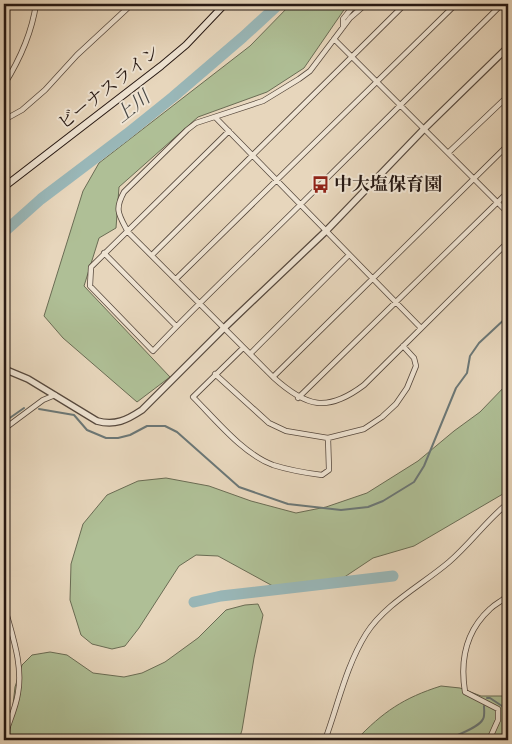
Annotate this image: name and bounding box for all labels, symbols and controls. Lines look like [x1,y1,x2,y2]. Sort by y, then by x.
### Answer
street label: ビーナスライン [53,40,167,137]
water label: 上川 [110,84,158,130]
place label: 中大塩保育園 [334,173,442,199]
bus stop icon: 中大塩保育園 [310,174,330,194]

